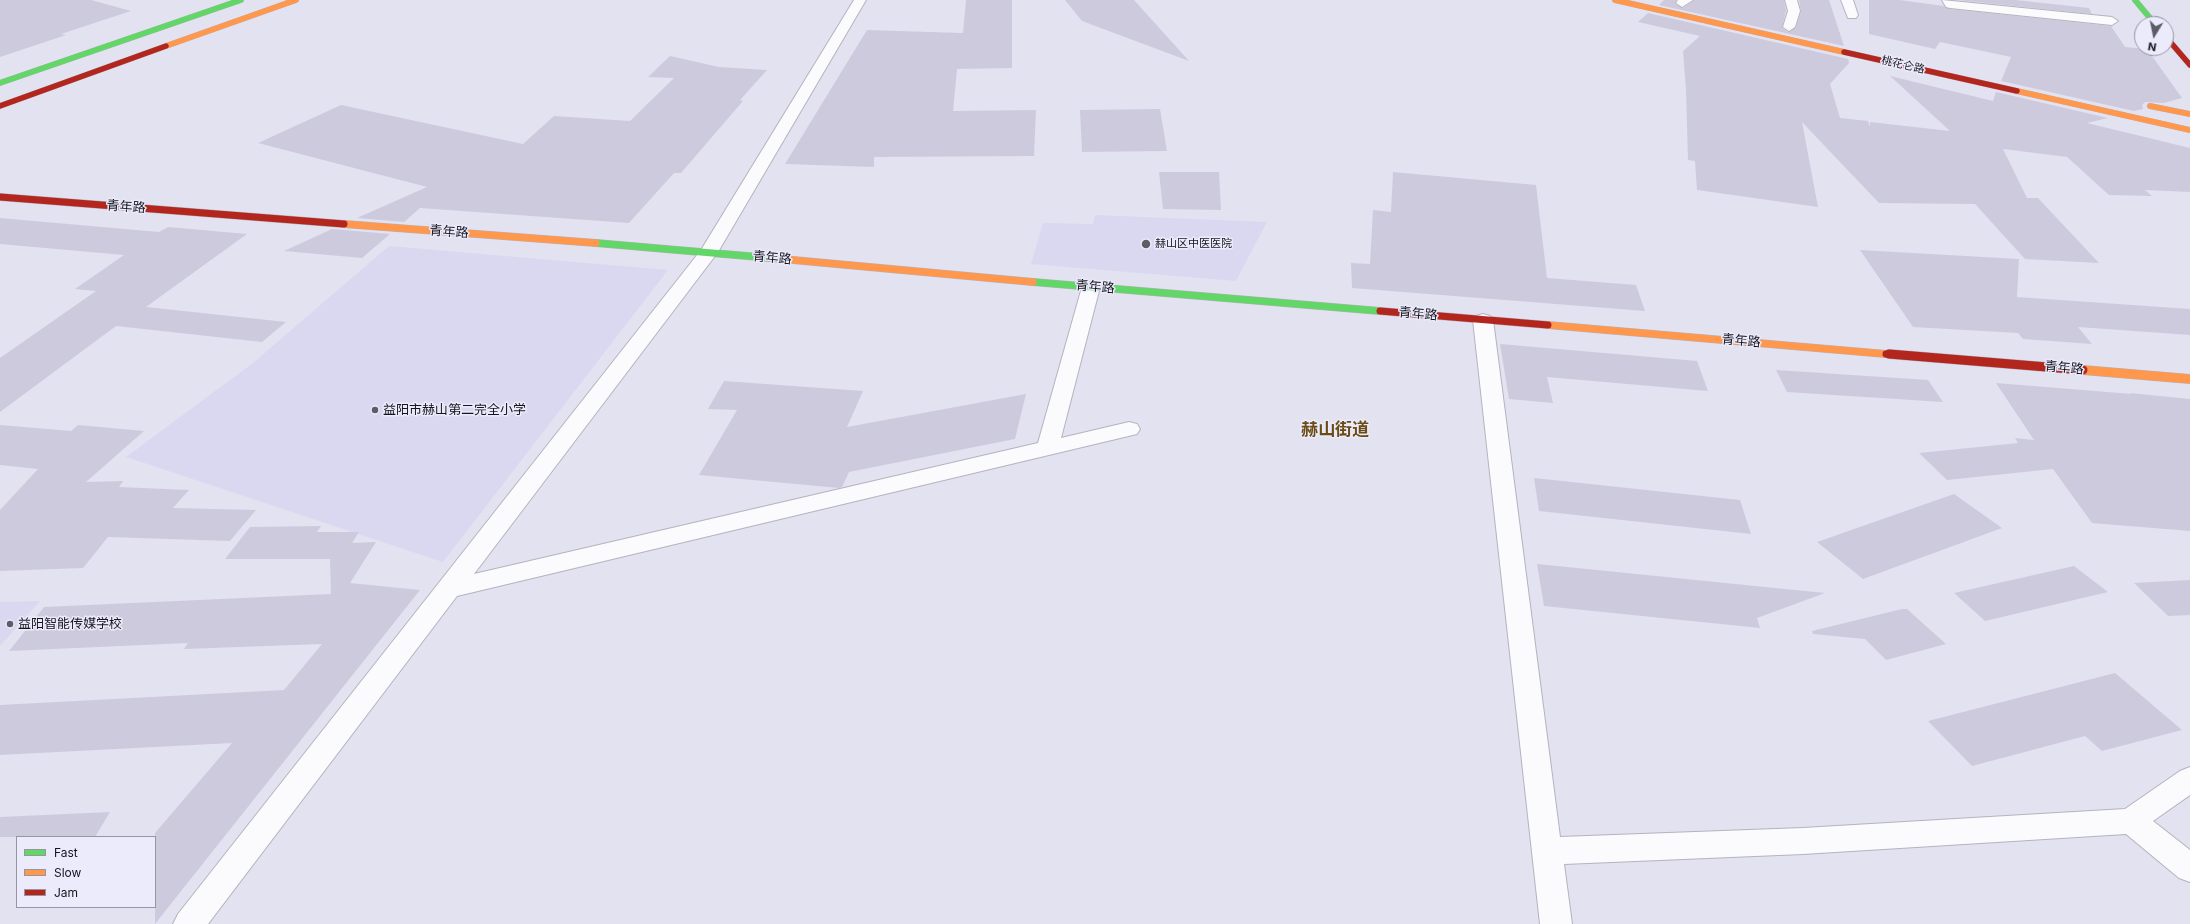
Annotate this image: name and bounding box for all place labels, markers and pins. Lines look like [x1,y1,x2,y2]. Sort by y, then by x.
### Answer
place label: 赫山区中医医院 [1155,237,1232,251]
marker: 赫山区中医医院 [1140,238,1152,250]
place label: 益阳市赫山第二完全小学 [383,402,526,418]
marker: 益阳市赫山第二完全小学 [370,405,380,415]
place label: 益阳智能传媒学校 [18,616,122,632]
marker: 益阳智能传媒学校 [5,619,15,629]

